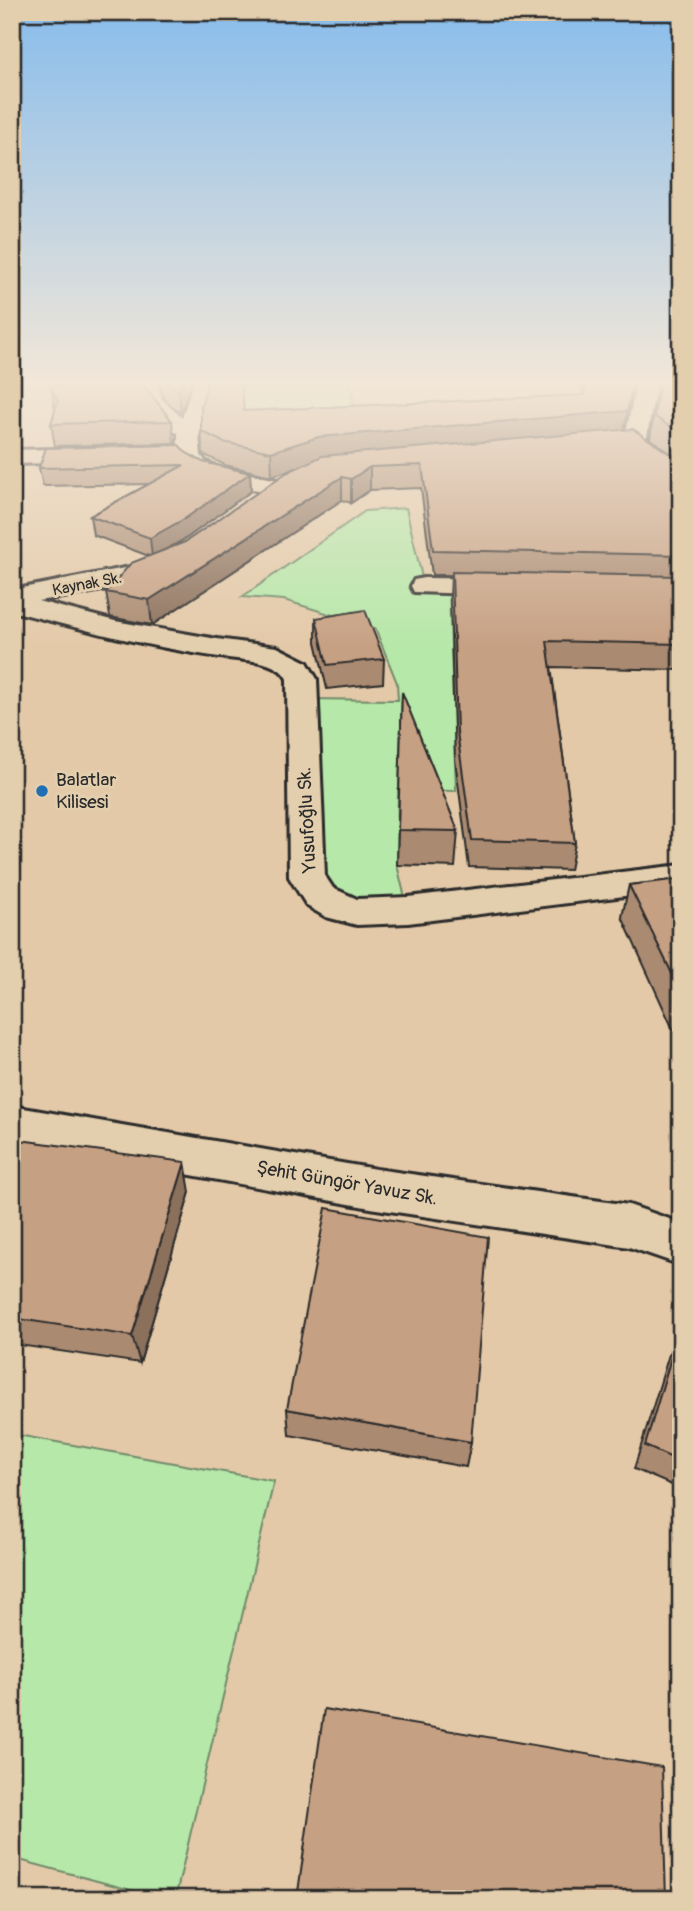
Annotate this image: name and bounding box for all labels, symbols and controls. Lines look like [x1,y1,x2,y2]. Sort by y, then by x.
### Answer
street label: Kaynak Sk. [51,567,123,601]
street label: Yusufoğlu Sk. [292,767,322,874]
place label: Balatlar Kilisesi [56,768,116,814]
marker: Balatlar Kilisesi [34,783,50,799]
street label: Şehit Güngör Yavuz Sk. [255,1155,439,1211]

